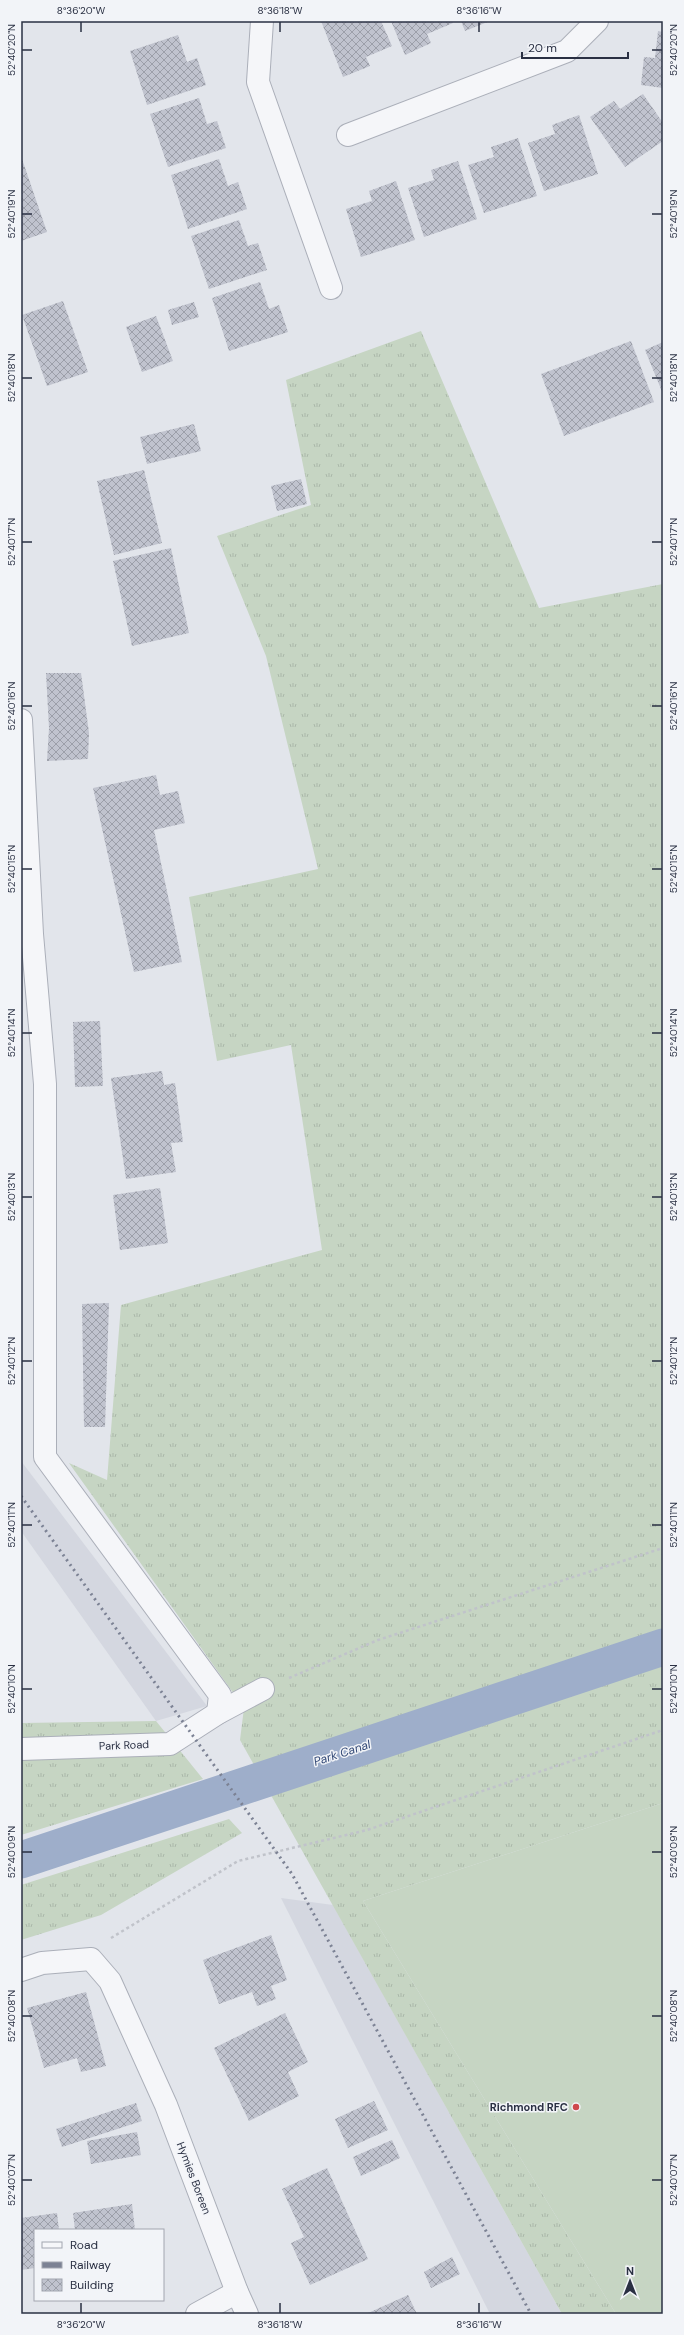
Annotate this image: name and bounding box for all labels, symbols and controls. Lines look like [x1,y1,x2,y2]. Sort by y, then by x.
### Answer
text: 8°36'20"W [57,4,106,17]
text: 8°36'18"W [257,4,303,17]
text: 8°36'16"W [456,4,502,17]
text: 52°40'20"N [5,24,18,76]
text: 52°40'20"N [667,24,680,76]
scale bar [522,34,628,60]
text: 20 m [528,40,557,56]
text: 52°40'19"N [5,189,18,238]
text: 52°40'19"N [667,189,680,238]
text: 52°40'18"N [5,354,18,402]
text: 52°40'18"N [667,354,680,402]
text: 52°40'17"N [5,518,18,566]
text: 52°40'17"N [667,518,680,566]
text: 52°40'16"N [5,681,18,730]
text: 52°40'16"N [667,681,680,730]
text: 52°40'15"N [5,845,18,893]
text: 52°40'15"N [667,845,680,893]
text: 52°40'14"N [5,1009,18,1057]
text: 52°40'14"N [667,1009,680,1057]
text: 52°40'13"N [5,1173,18,1221]
text: 52°40'13"N [667,1173,680,1221]
text: 52°40'12"N [5,1337,18,1385]
text: 52°40'12"N [667,1337,680,1385]
text: 52°40'11"N [5,1502,18,1548]
text: 52°40'11"N [667,1502,680,1548]
text: 52°40'10"N [5,1664,18,1714]
text: 52°40'10"N [667,1664,680,1714]
water label: Park Canal [311,1736,373,1770]
street label: Park Road [99,1737,149,1753]
text: 52°40'09"N [5,1826,18,1878]
text: 52°40'09"N [667,1826,680,1878]
text: 52°40'08"N [5,1990,18,2042]
text: 52°40'08"N [667,1990,680,2042]
place label: Richmond RFC [490,2100,568,2114]
marker: Richmond RFC [571,2102,581,2112]
street label: Hymies Boreen [174,2140,214,2216]
text: 52°40'07"N [5,2154,18,2206]
text: 52°40'07"N [667,2154,680,2206]
legend [34,2229,164,2301]
text: Road [70,2237,98,2253]
text: Railway [70,2257,111,2273]
north arrow [610,2261,650,2301]
text: N [626,2264,634,2278]
text: Building [70,2277,114,2293]
text: 8°36'20"W [57,2318,106,2331]
text: 8°36'18"W [257,2318,303,2331]
text: 8°36'16"W [456,2318,502,2331]

